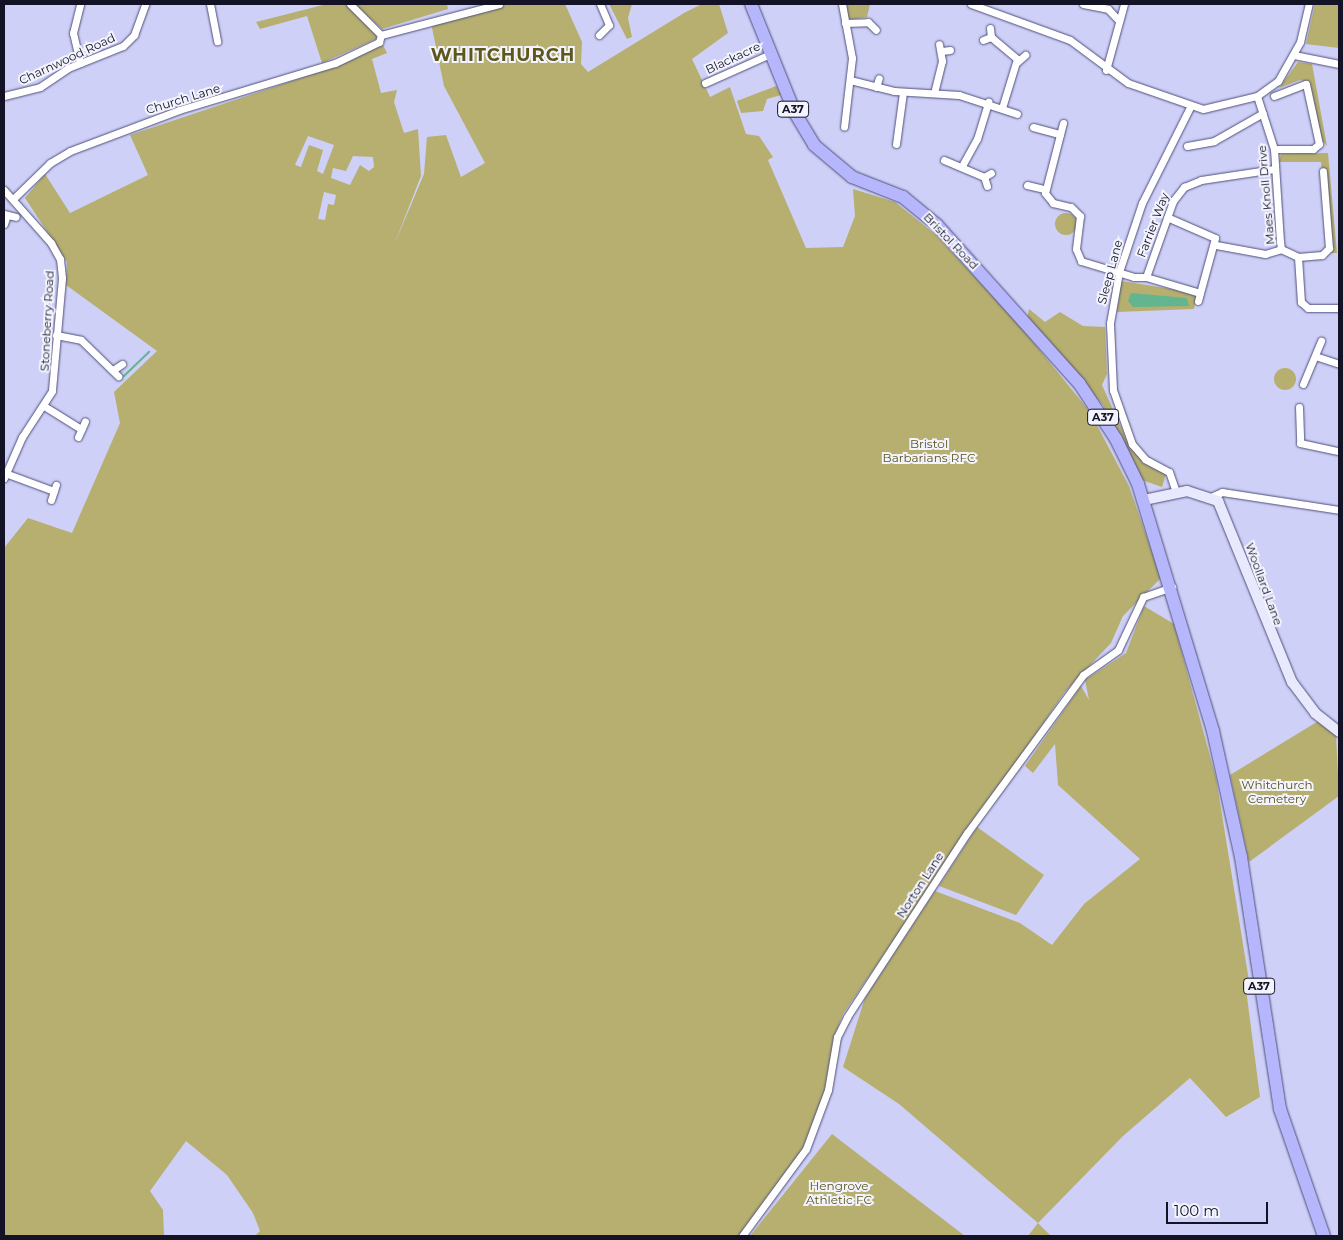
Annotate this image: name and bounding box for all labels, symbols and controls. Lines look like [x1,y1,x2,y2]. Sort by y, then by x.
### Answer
street label: Charnwood Road [17,30,117,88]
street label: Blackacre [703,39,763,77]
district label: WHITCHURCH [429,44,577,66]
street label: Church Lane [144,81,222,117]
road number: A37 [777,100,809,118]
street label: Maes Knoll Drive [1254,145,1278,245]
street label: Farrier Way [1134,191,1172,259]
street label: Bristol Road [921,210,981,272]
street label: Sleep Lane [1095,238,1125,306]
street label: Stoneberry Road [37,270,57,372]
road number: A37 [1087,408,1119,426]
park label: Bristol Barbarians RFC [883,437,975,465]
street label: Woollard Lane [1242,541,1286,627]
park label: Whitchurch Cemetery [1241,778,1313,806]
street label: Norton Lane [893,850,947,920]
road number: A37 [1243,978,1275,994]
park label: Hengrove Athletic FC [806,1179,872,1207]
scale bar [1168,1192,1270,1224]
text: 100 m [1174,1201,1219,1220]

